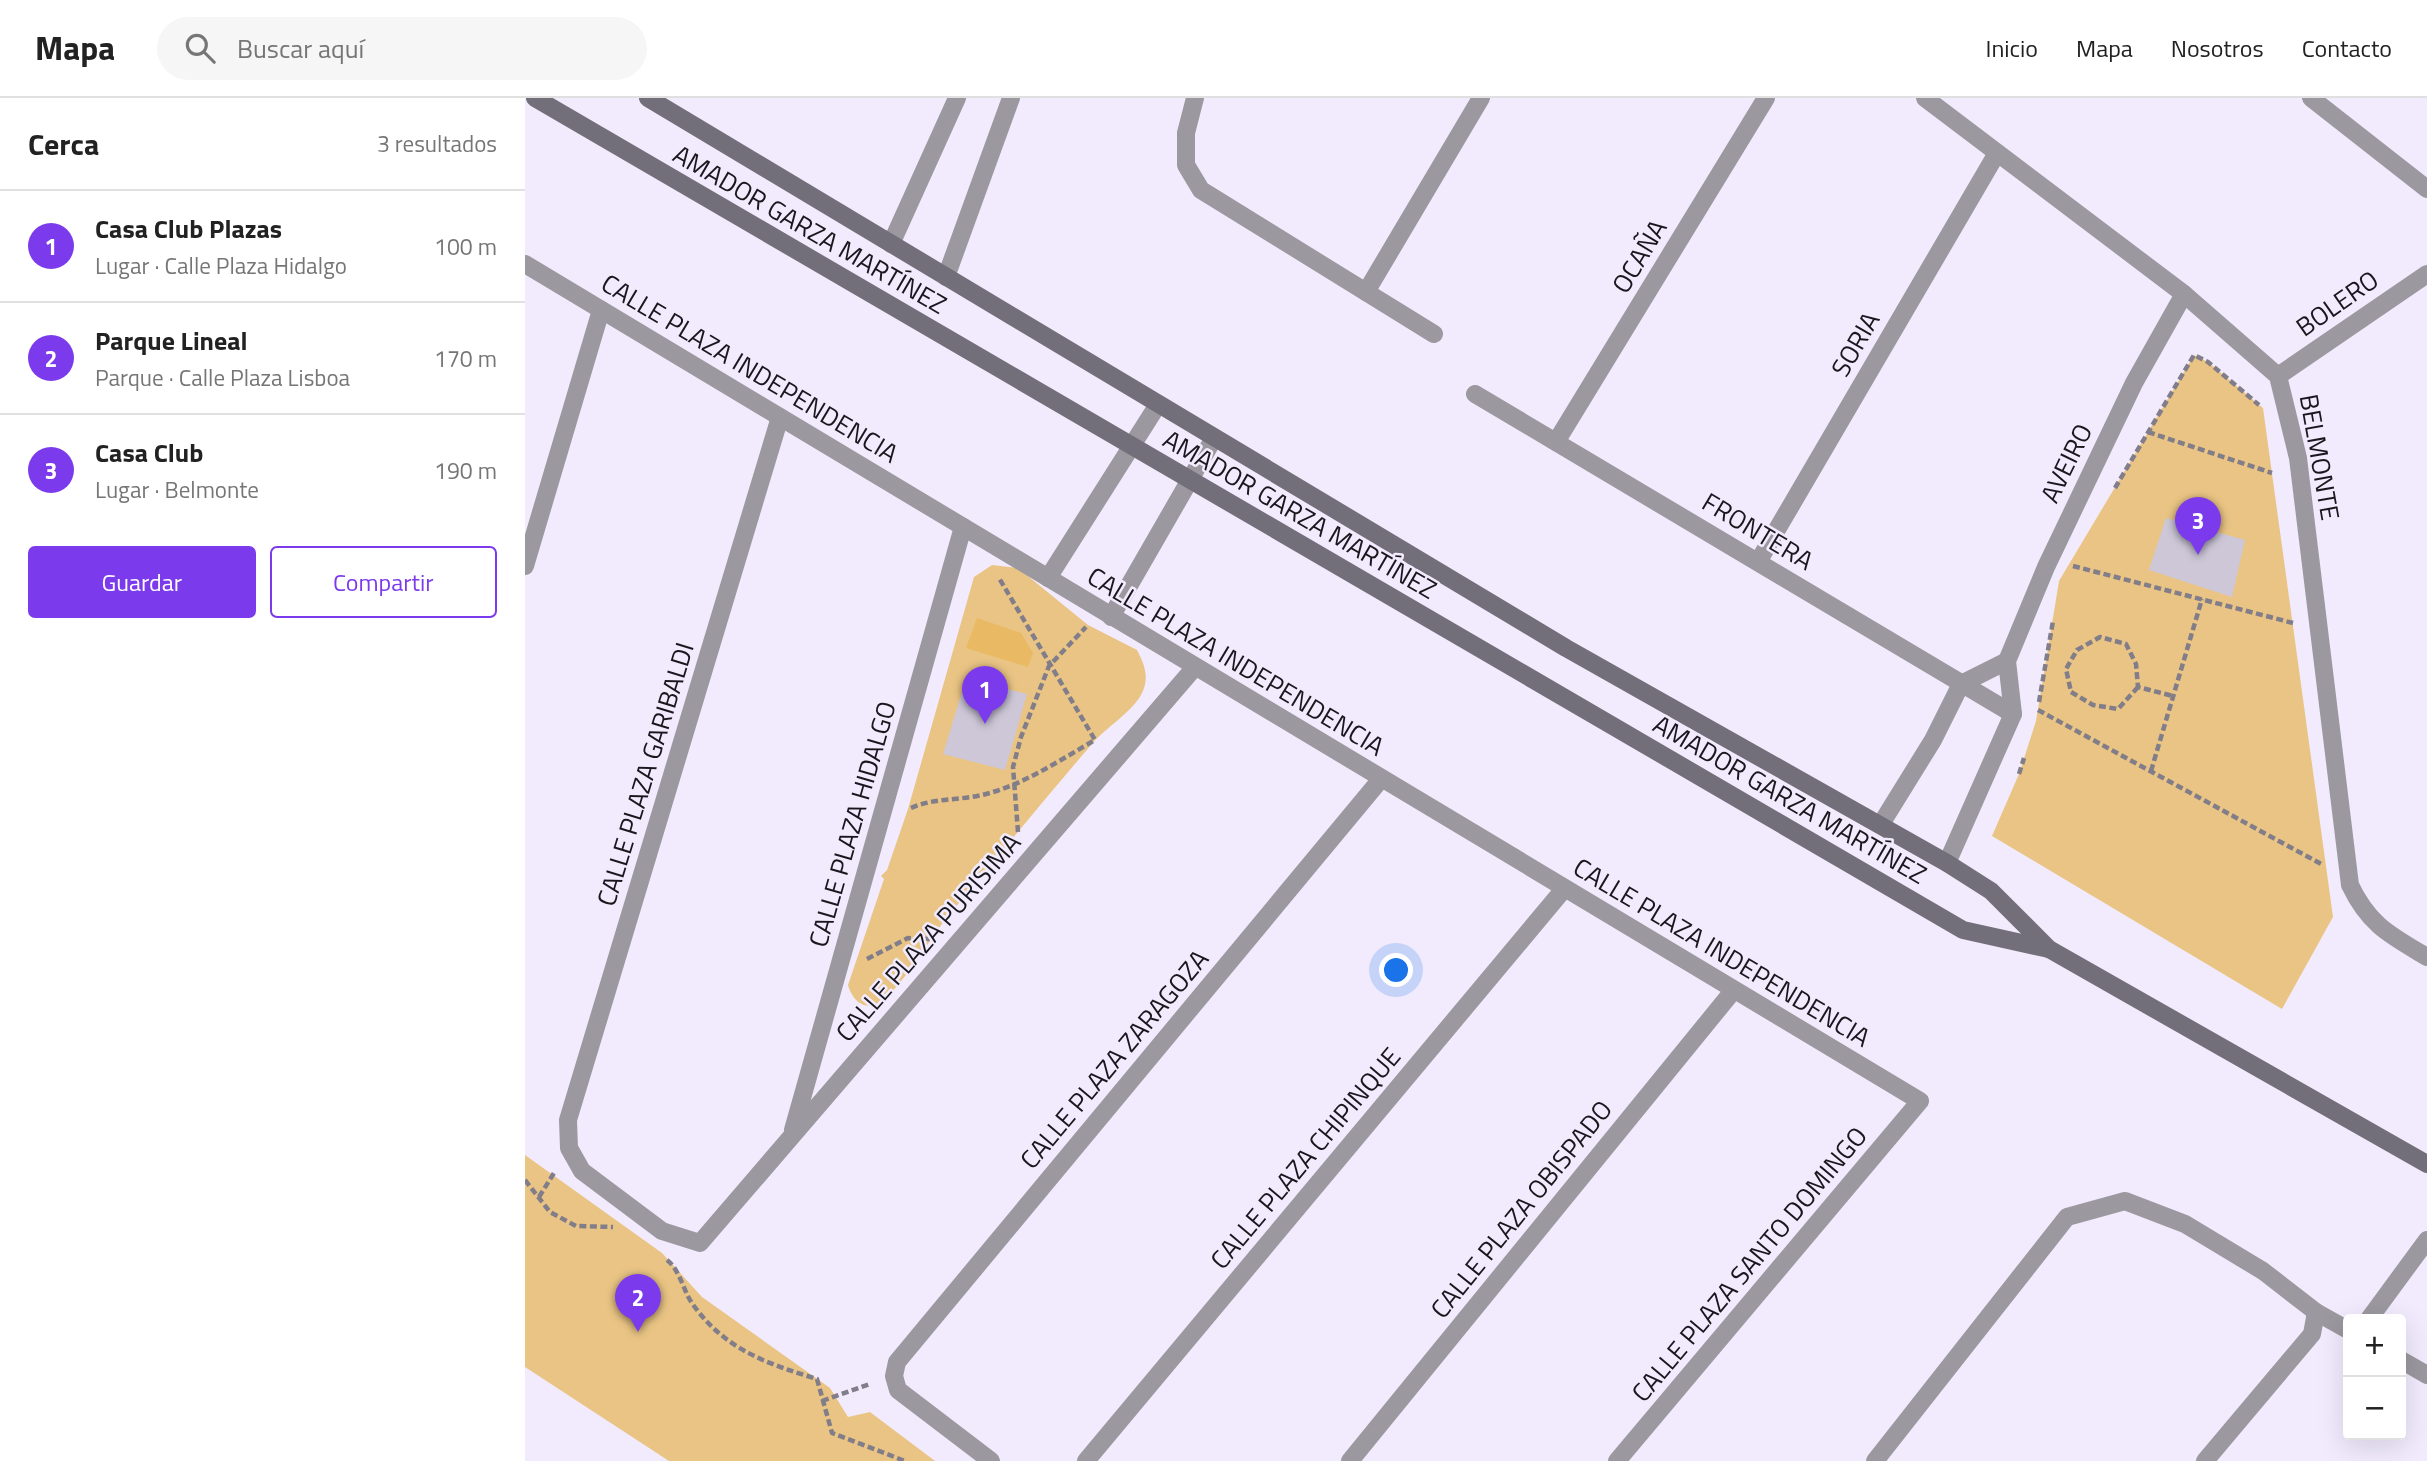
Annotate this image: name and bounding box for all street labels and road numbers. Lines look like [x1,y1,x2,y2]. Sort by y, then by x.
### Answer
street label: AMADOR GARZA MARTÍNEZ [666,135,954,323]
street label: OCAÑA [1602,212,1676,300]
street label: BOLERO [2288,260,2386,346]
street label: CALLE PLAZA INDEPENDENCIA [594,264,906,472]
street label: SORIA [1821,304,1889,384]
street label: BELMONTE [2290,391,2350,523]
street label: AVEIRO [2030,417,2102,509]
street label: AMADOR GARZA MARTÍNEZ [1156,420,1444,608]
street label: FRONTERA [1695,482,1821,580]
street label: CALLE PLAZA INDEPENDENCIA [1080,557,1392,765]
street label: CALLE PLAZA GARIBALDI [586,637,704,911]
street label: CALLE PLAZA HIDALGO [798,696,906,952]
street label: AMADOR GARZA MARTÍNEZ [1646,705,1934,893]
street label: CALLE PLAZA PURISIMA [826,824,1030,1050]
street label: CALLE PLAZA INDEPENDENCIA [1566,848,1878,1056]
street label: CALLE PLAZA ZARAGOZA [1010,941,1218,1177]
street label: CALLE PLAZA CHIPINQUE [1200,1039,1410,1277]
street label: CALLE PLAZA OBISPADO [1421,1091,1621,1327]
street label: CALLE PLAZA SANTO DOMINGO [1622,1118,1876,1410]

